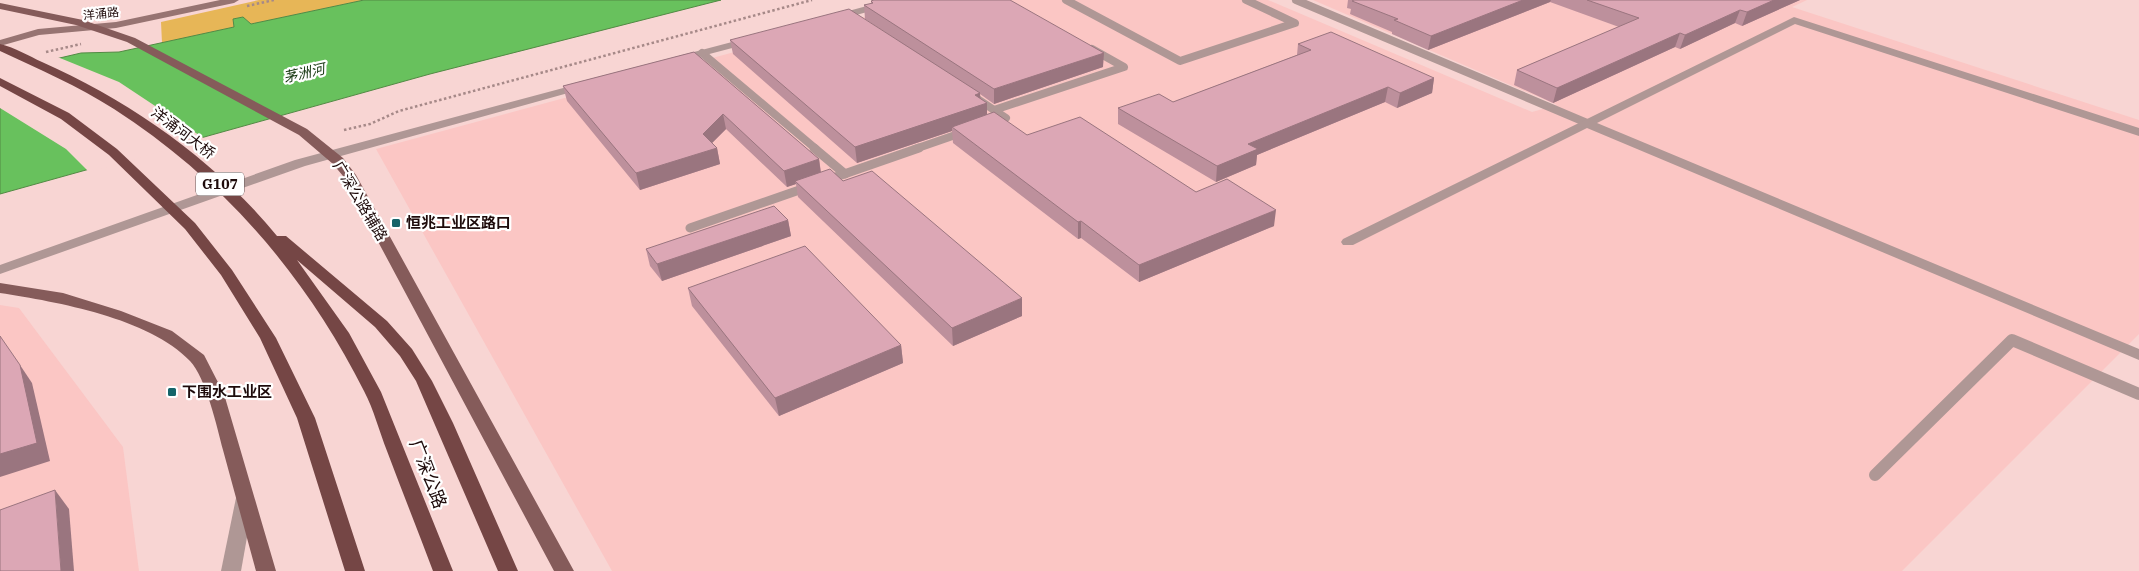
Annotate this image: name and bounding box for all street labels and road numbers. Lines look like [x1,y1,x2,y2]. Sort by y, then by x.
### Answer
street label: 洋涌路 [82,4,120,23]
street label: 洋涌河大桥 [148,102,219,163]
street label: 广深公路辅路 [329,157,392,244]
road number: G107 [196,172,244,195]
street label: 广深公路 [405,436,452,512]

